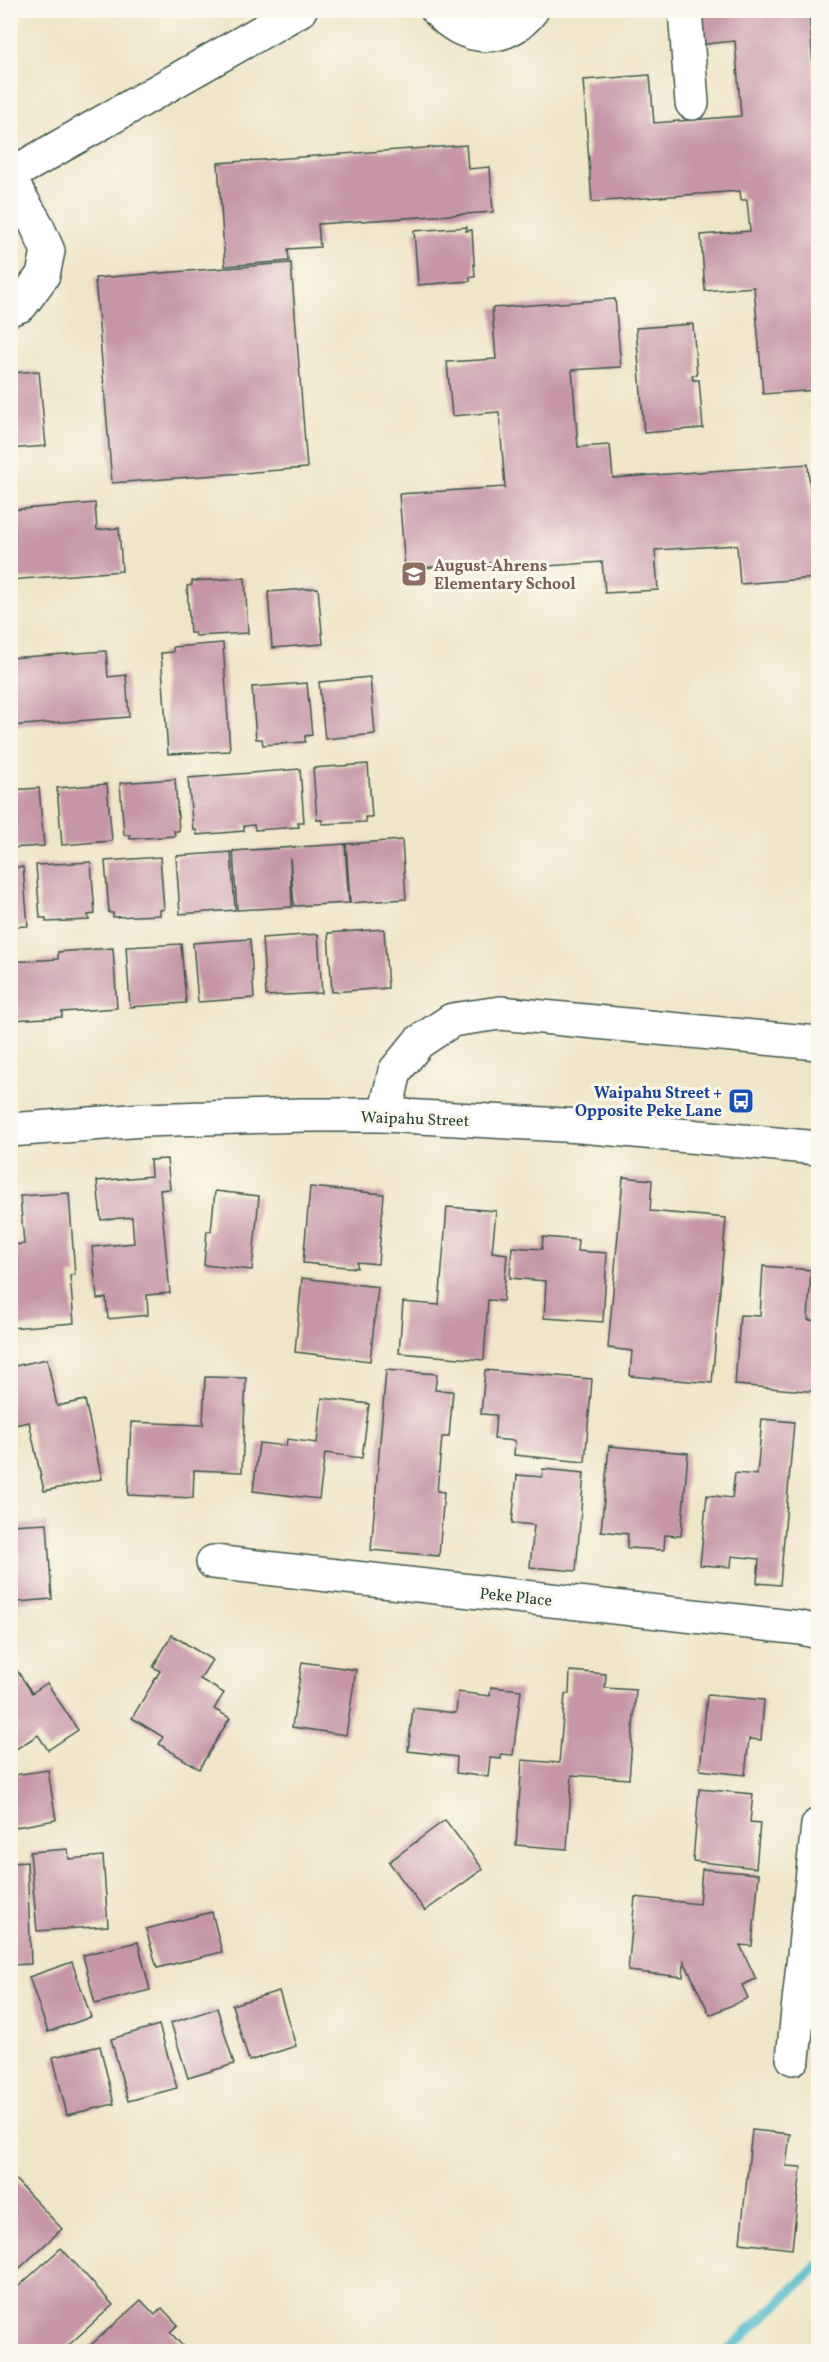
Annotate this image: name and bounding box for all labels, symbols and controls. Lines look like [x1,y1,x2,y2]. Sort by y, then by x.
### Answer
place label: August-Ahrens Elementary School [434,556,576,596]
school or university icon: August-Ahrens Elementary School [399,559,429,589]
place label: Waipahu Street + Opposite Peke Lane [575,1083,722,1123]
bus stop icon: Waipahu Street + Opposite Peke Lane [726,1086,756,1116]
street label: Waipahu Street [360,1107,470,1133]
street label: Peke Place [479,1583,553,1613]

